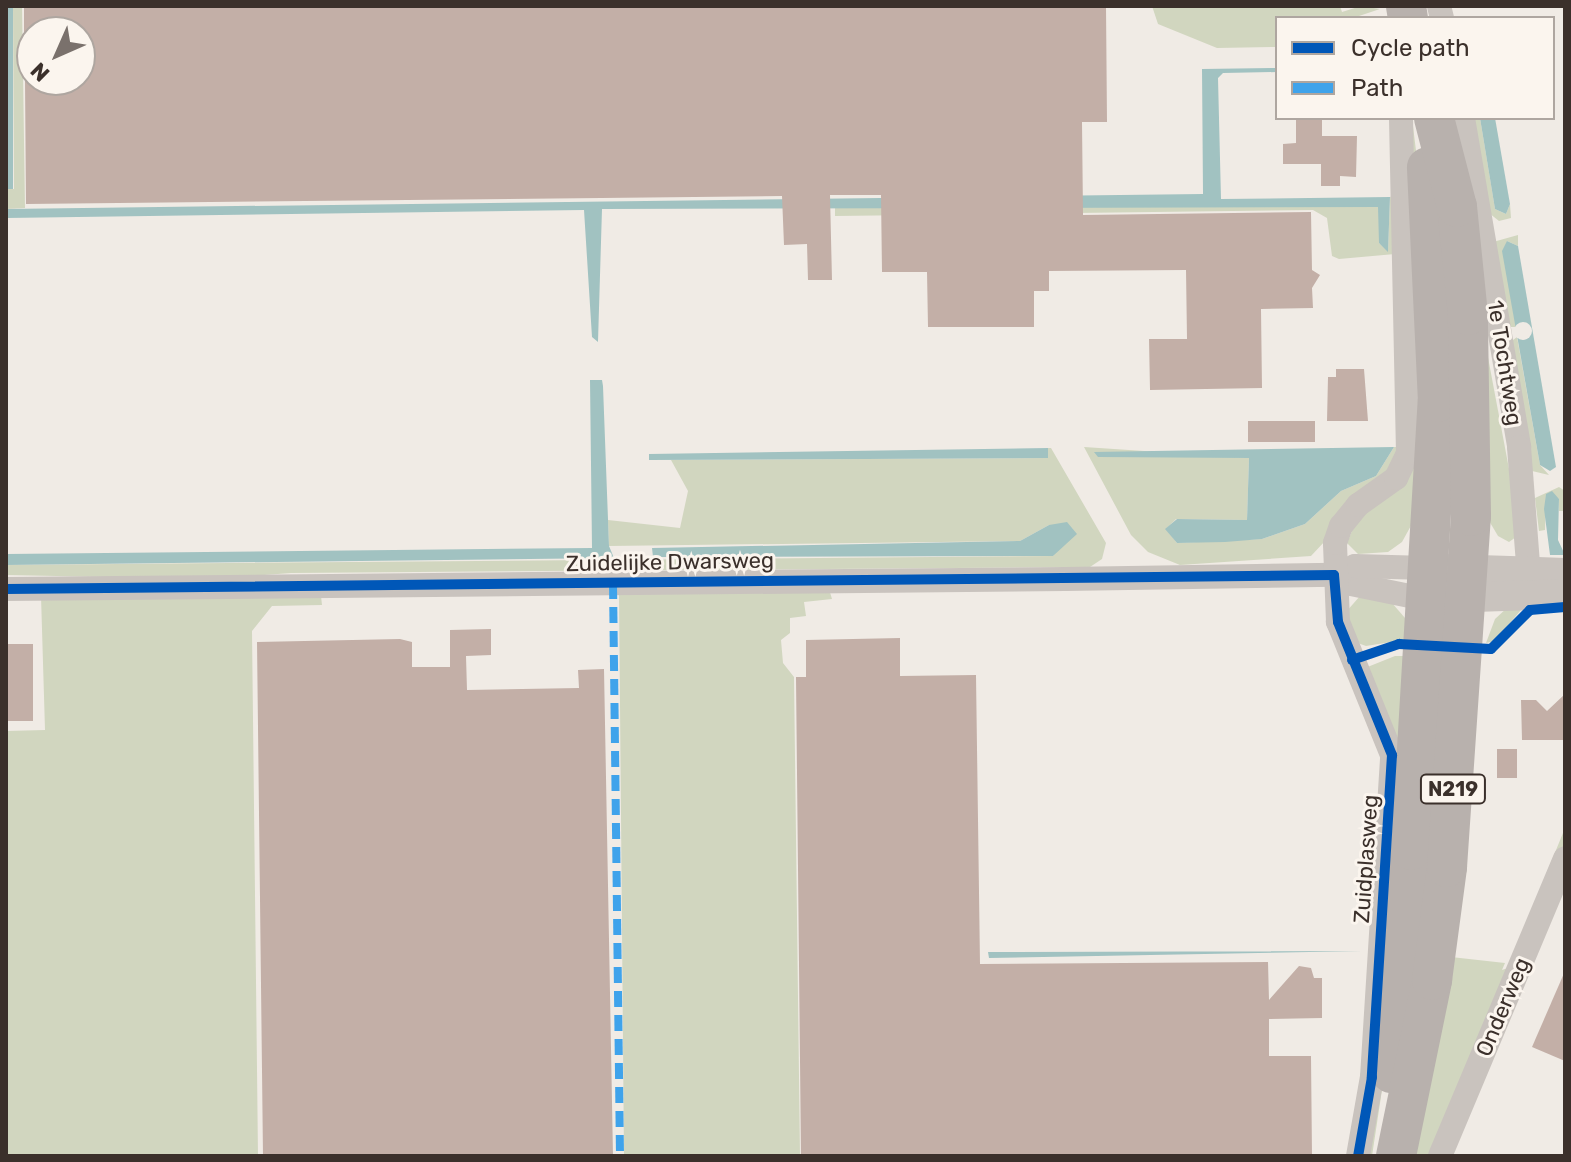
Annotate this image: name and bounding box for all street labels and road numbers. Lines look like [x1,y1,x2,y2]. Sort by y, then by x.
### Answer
street label: 1e Tochtweg [1482,298,1528,428]
street label: Zuidelijke Dwarsweg [566,547,774,577]
road number: N219 [1419,773,1487,805]
street label: Zuidplasweg [1348,794,1384,924]
street label: Onderweg [1470,954,1536,1060]

